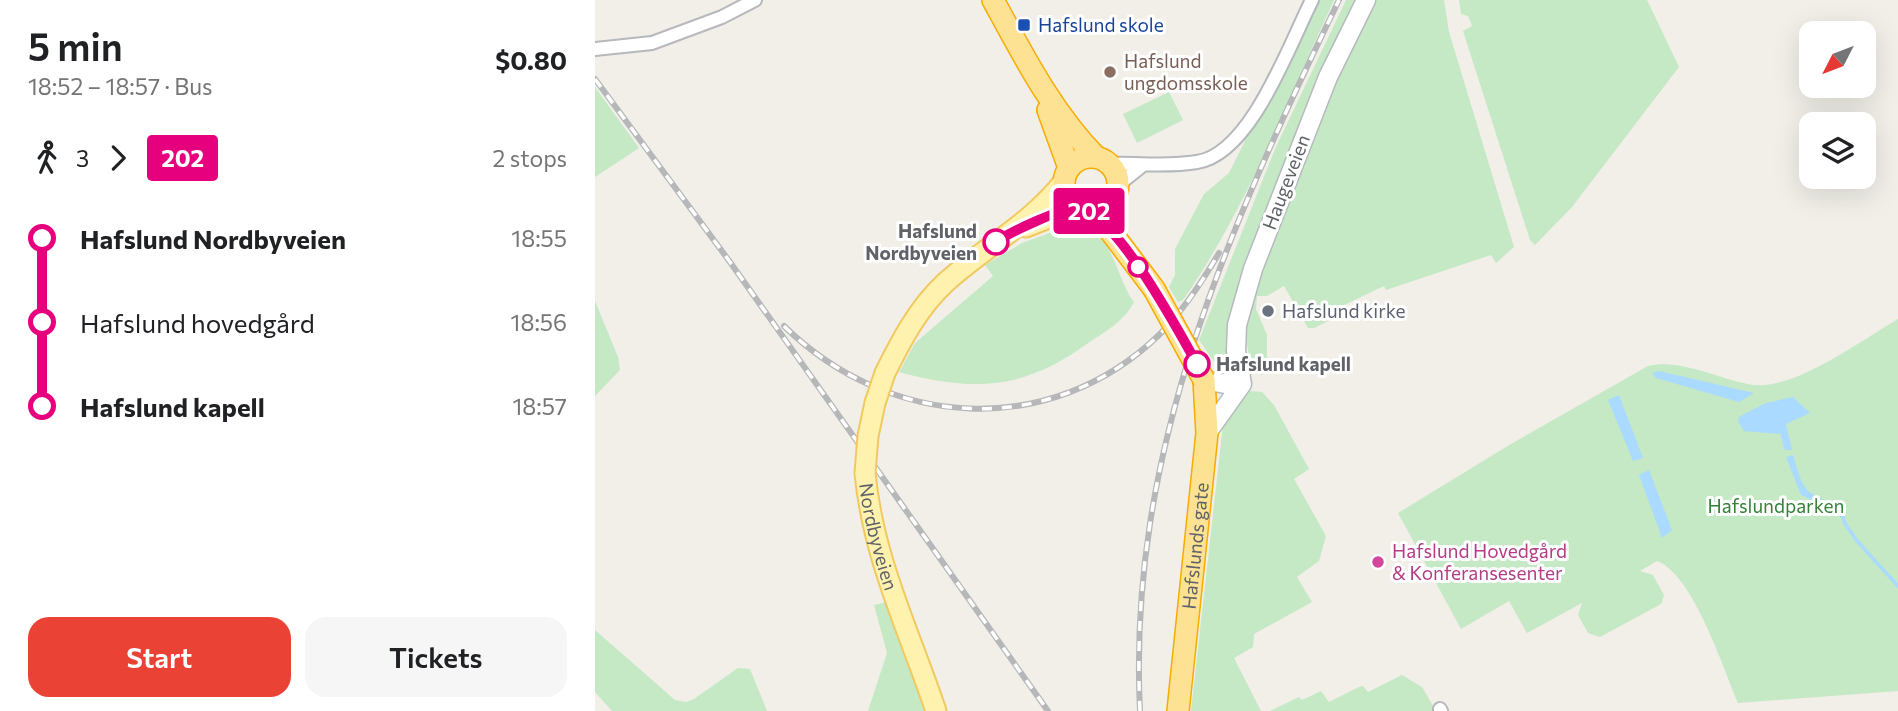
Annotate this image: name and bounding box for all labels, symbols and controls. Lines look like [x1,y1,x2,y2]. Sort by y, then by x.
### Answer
place label: Hafslund skole [1038,13,1164,36]
marker: Hafslund skole [1016,17,1032,33]
north arrow [1799,21,1876,98]
map controls [1799,21,1876,189]
text: 5 min [28,22,123,69]
text: $0.80 [495,44,567,75]
place label: Hafslund ungdomsskole [1124,49,1248,94]
marker: Hafslund ungdomsskole [1102,64,1118,80]
text: 18:52 – 18:57 · Bus [28,72,213,100]
button: layers [1799,112,1876,189]
street label: Haugeveien [1257,131,1314,233]
icon: walk [28,139,66,177]
icon: forward [99,139,137,177]
text: 202 [161,143,204,172]
text: 3 [76,144,89,172]
text: 2 stops [493,144,567,172]
line badge: 202 [1049,188,1129,234]
text: 202 [1068,196,1110,225]
place label: Hafslund Nordbyveien [865,219,977,264]
text: Hafslund Nordbyveien [80,223,346,254]
text: 18:55 [511,224,567,252]
marker: Hafslund Nordbyveien [983,229,1009,255]
unlabelled marker [1128,257,1148,277]
place label: Hafslund kirke [1282,299,1406,322]
marker: Hafslund kirke [1260,303,1276,319]
text: Hafslund hovedgård [80,307,315,338]
text: 18:56 [511,308,567,336]
marker: Hafslund kapell [1184,351,1210,377]
place label: Hafslund kapell [1216,352,1351,375]
text: Hafslund kapell [80,391,265,422]
text: 18:57 [512,392,567,420]
street label: Nordbyveien [855,481,903,593]
street label: Hafslunds gate [1177,481,1213,610]
park label: Hafslundparken [1708,494,1844,517]
place label: Hafslund Hovedgård & Konferansesenter [1392,539,1567,584]
marker: Hafslund Hovedgård & Konferansesenter [1370,554,1386,570]
button: Start [28,617,291,697]
button: Tickets [305,617,567,697]

